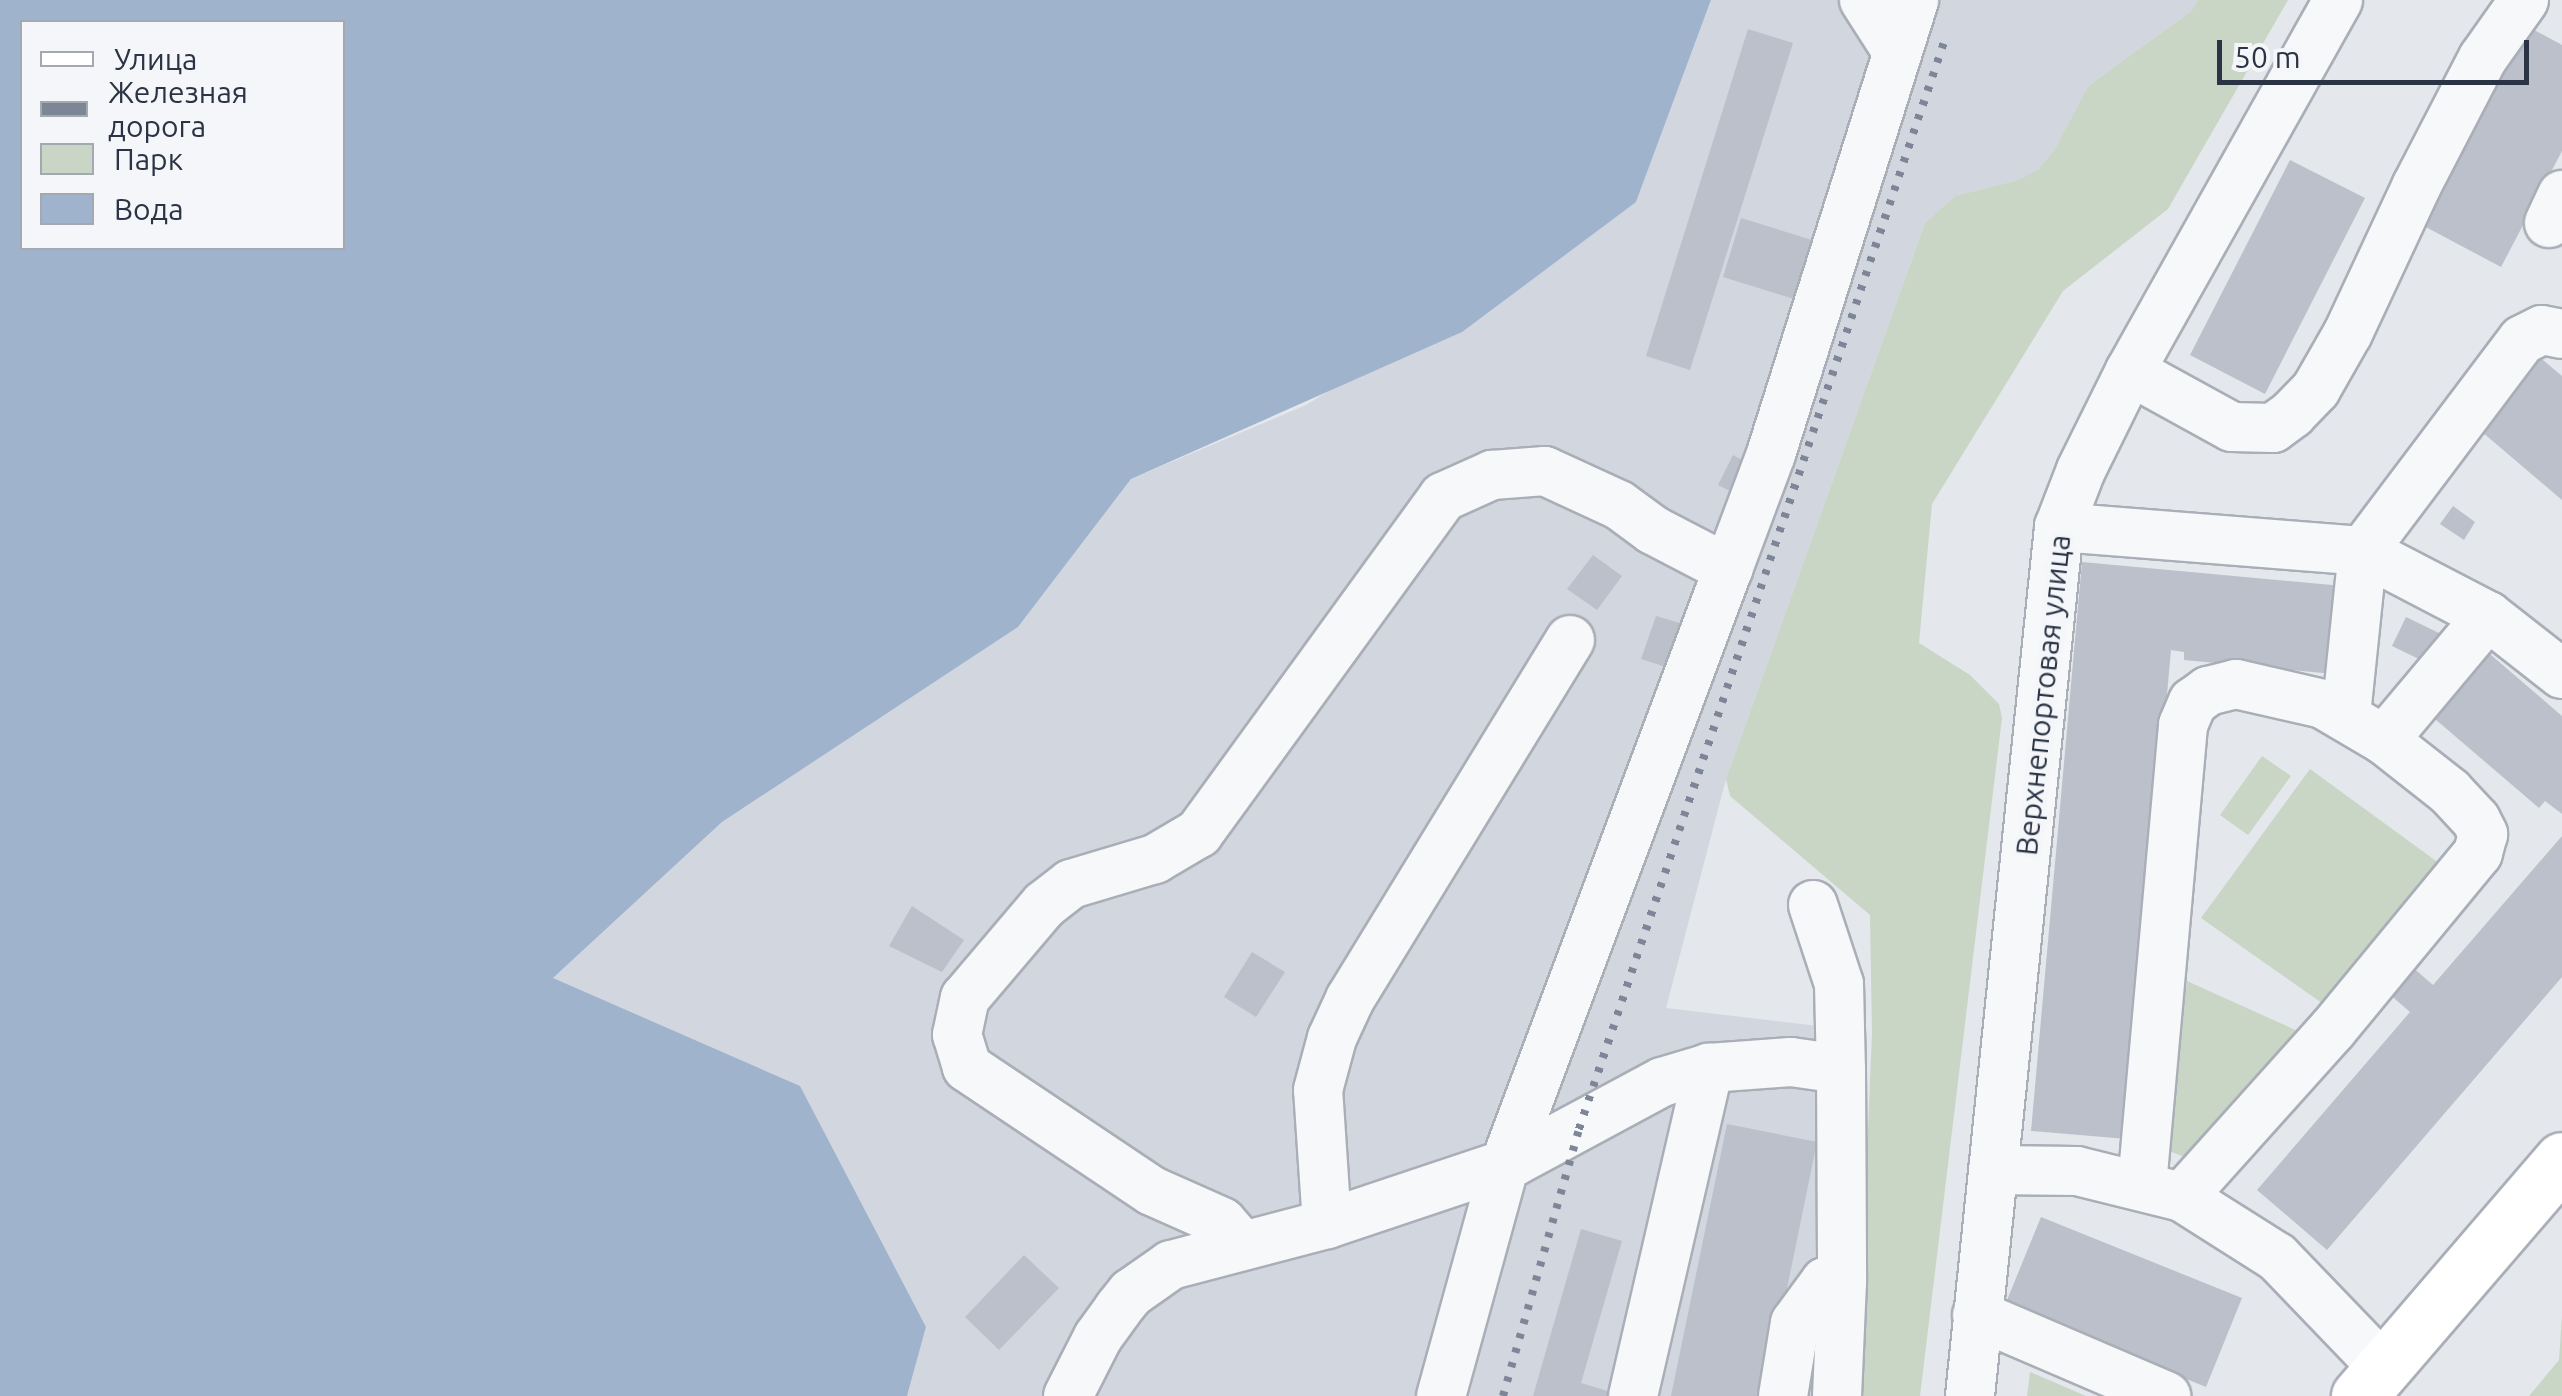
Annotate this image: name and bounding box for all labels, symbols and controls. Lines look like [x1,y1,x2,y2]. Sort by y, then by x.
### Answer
legend [20,20,345,250]
scale bar [2222,20,2534,82]
text: 50 m [2234,40,2301,74]
text: Улица [114,42,198,76]
text: Железная дорога [108,75,248,143]
text: Парк [114,142,183,176]
text: Вода [114,192,184,226]
street label: Верхнепортовая улица [2008,533,2078,857]

